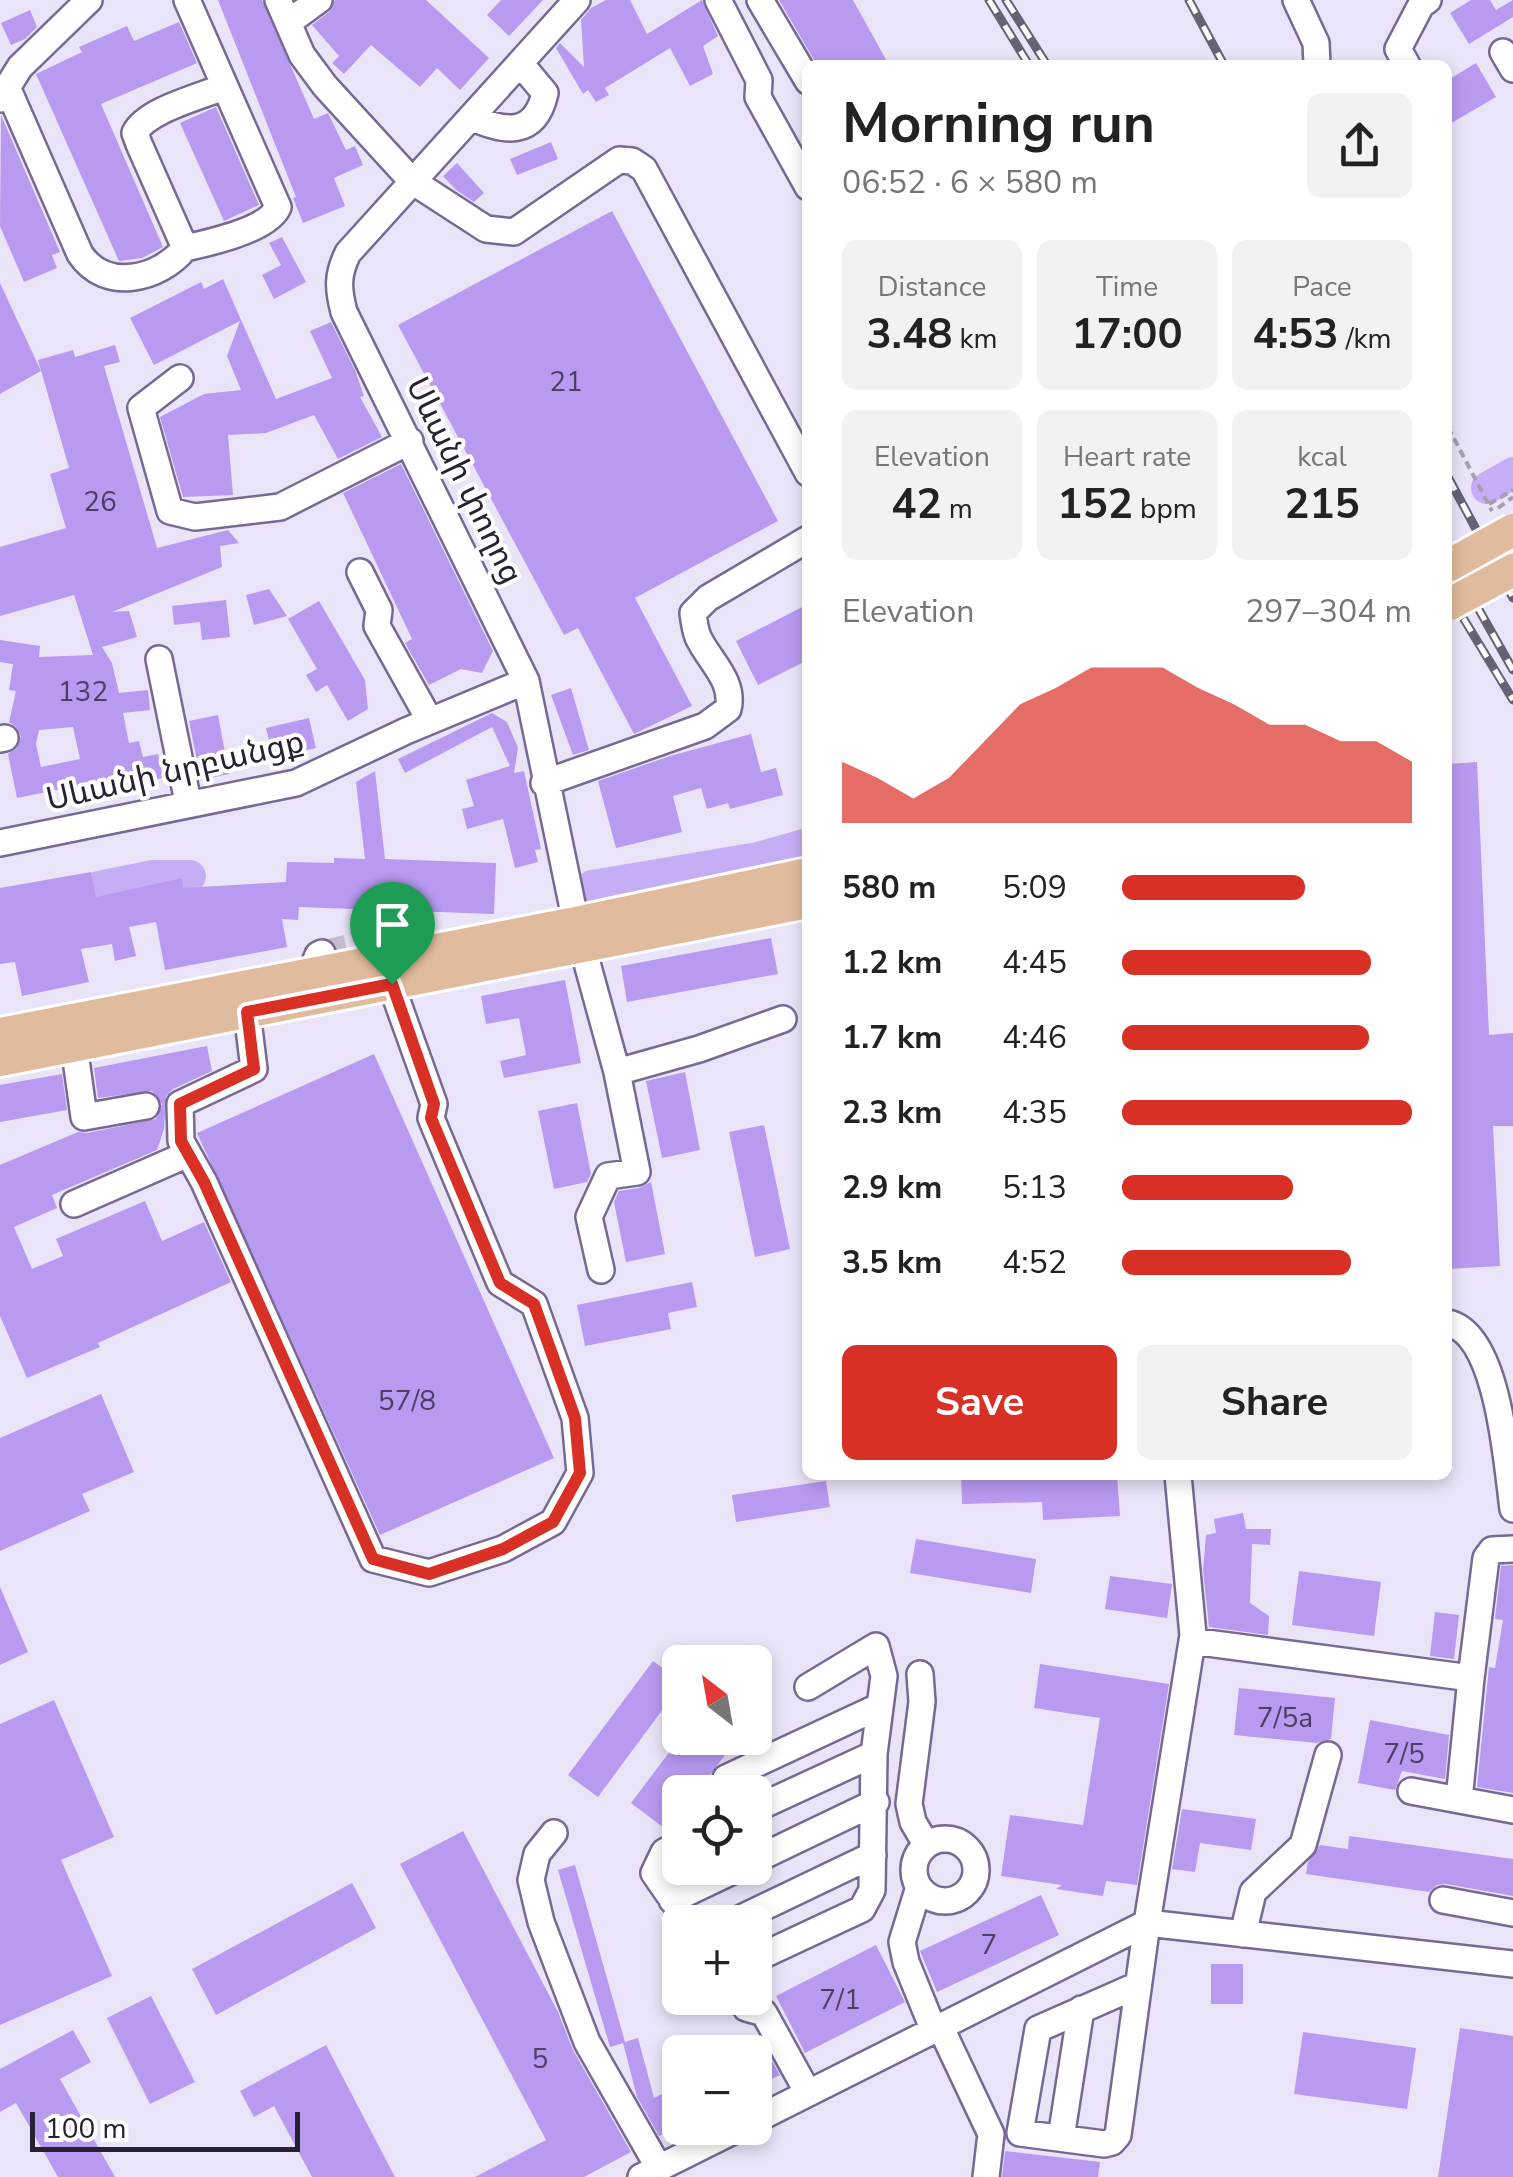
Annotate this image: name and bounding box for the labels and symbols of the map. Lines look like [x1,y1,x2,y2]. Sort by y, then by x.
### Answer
house number: 21 [549,363,583,401]
street label: Սևանի փողոց [396,370,533,591]
house number: 26 [83,483,117,521]
house number: 132 [58,673,108,711]
street label: Սևանի նրբանցք [42,720,308,821]
pin [350,882,435,985]
house number: 57/8 [378,1382,436,1420]
north arrow [662,1645,772,1755]
house number: 7/5a [1257,1699,1313,1737]
house number: 7/5 [1383,1735,1425,1773]
house number: 7 [981,1926,997,1964]
house number: 7/1 [819,1981,861,2019]
house number: 5 [532,2040,548,2078]
scale bar [30,2107,300,2152]

